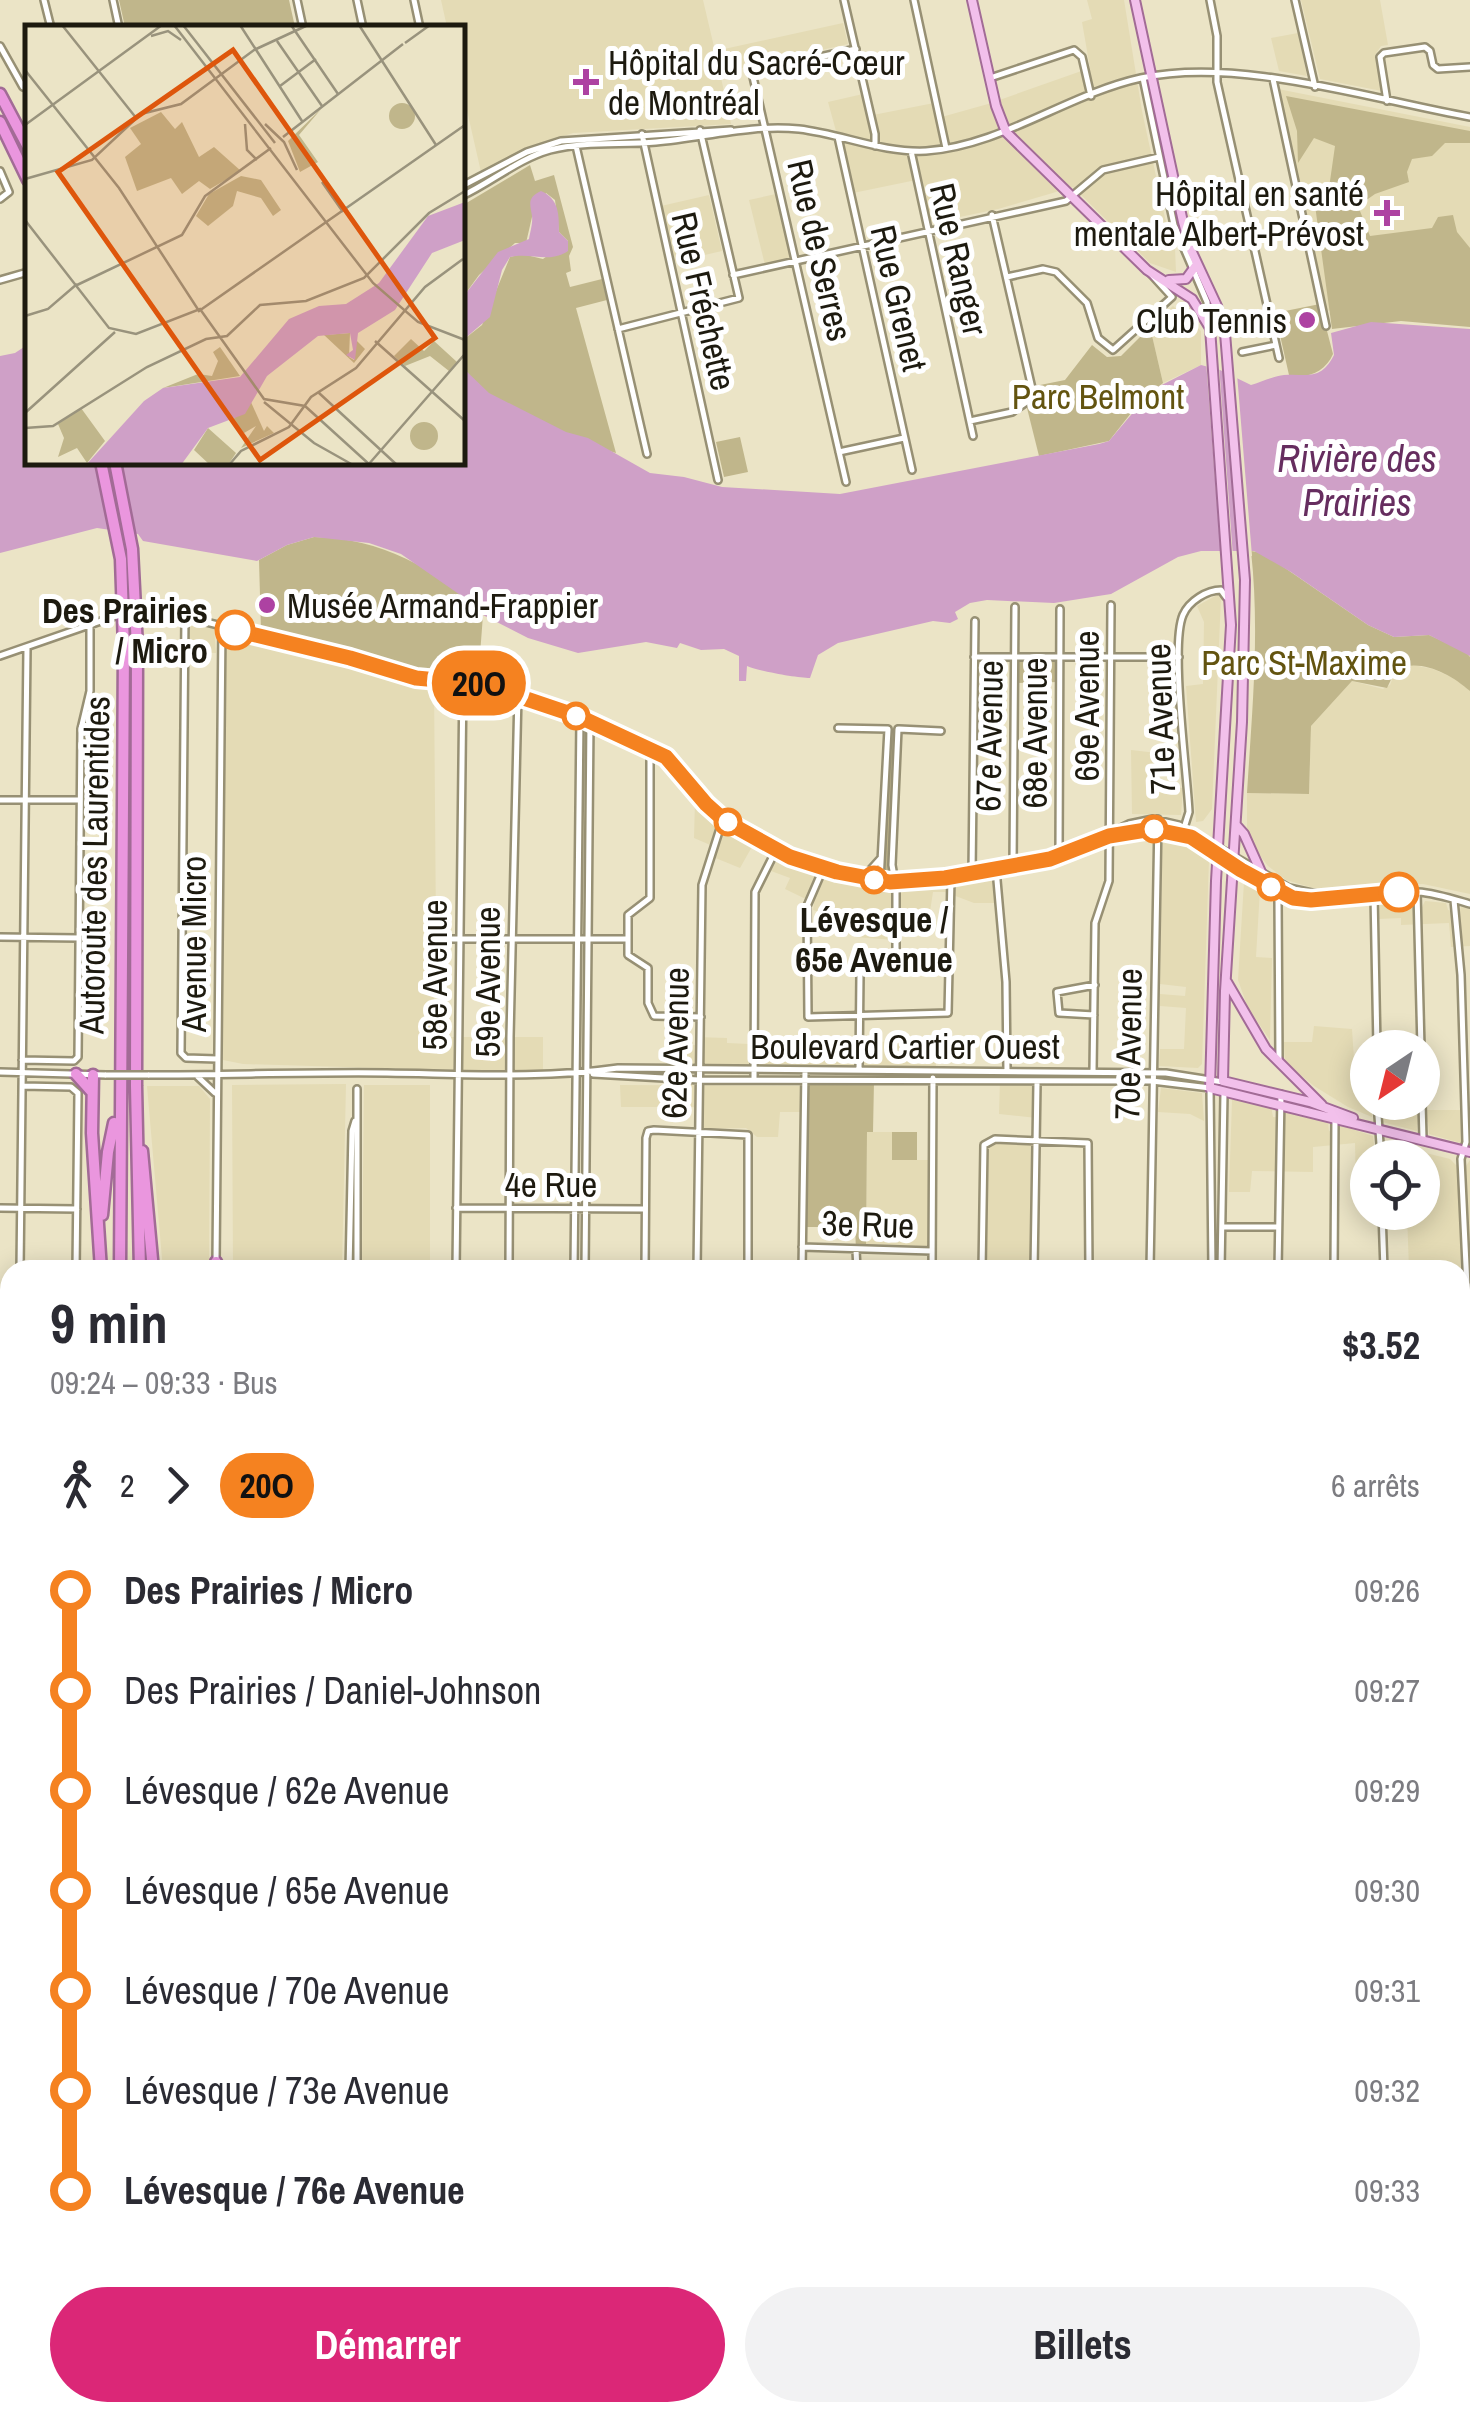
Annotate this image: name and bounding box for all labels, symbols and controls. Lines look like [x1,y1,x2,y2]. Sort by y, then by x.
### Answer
inset map [25,25,465,465]
place label: Hôpital du Sacré-Cœur de Montréal [608,39,905,126]
marker: Hôpital du Sacré-Cœur de Montréal [573,69,599,95]
street label: Rue de Serres [776,155,864,345]
place label: Hôpital en santé mentale Albert-Prévost [1074,170,1364,257]
street label: Rue Ranger [919,178,999,340]
marker: Hôpital en santé mentale Albert-Prévost [1374,200,1400,226]
street label: Rue Fréchette [661,207,747,395]
street label: Rue Grenet [859,220,939,376]
place label: Club Tennis [1136,297,1287,344]
marker: Club Tennis [1296,309,1318,331]
park label: Parc Belmont [1012,373,1184,420]
water label: Rivière des Prairies [1277,433,1437,528]
place label: Musée Armand-Frappier [287,582,598,629]
place label: Des Prairies / Micro [42,587,208,674]
marker: Musée Armand-Frappier [256,594,278,616]
marker: Des Prairies / Micro [216,611,254,649]
street label: 69e Avenue [1063,630,1110,782]
park label: Parc St-Maxime [1201,639,1407,686]
street label: 71e Avenue [1134,643,1186,795]
line badge: 20O [422,650,536,716]
street label: 68e Avenue [1011,657,1058,809]
text: 20O [452,660,506,707]
street label: 67e Avenue [964,660,1014,812]
street label: Autoroute des Laurentides [68,695,120,1036]
unlabelled marker [563,703,589,729]
unlabelled marker [715,809,741,835]
unlabelled marker [1141,816,1167,842]
street label: Avenue Micro [170,856,217,1033]
marker: Lévesque / 65e Avenue [861,867,887,893]
unlabelled marker [1380,873,1418,911]
unlabelled marker [1258,874,1284,900]
place label: Lévesque / 65e Avenue [795,896,953,983]
street label: 58e Avenue [411,899,458,1051]
street label: 59e Avenue [464,906,511,1058]
street label: 62e Avenue [650,967,700,1119]
street label: 70e Avenue [1103,968,1153,1120]
street label: Boulevard Cartier Ouest [750,1023,1060,1070]
north arrow [1350,1030,1440,1120]
map controls [1350,1030,1440,1230]
button: locate [1350,1140,1440,1230]
street label: 4e Rue [505,1161,597,1208]
street label: 3e Rue [821,1199,915,1249]
text: 9 min [50,1286,168,1360]
text: $3.52 [1342,1320,1420,1371]
text: 09:24 – 09:33 · Bus [50,1361,278,1404]
icon: walk [50,1458,105,1513]
icon: forward [150,1458,205,1513]
text: 20O [240,1462,294,1509]
text: 2 [120,1464,135,1507]
text: 6 arrêts [1331,1464,1420,1507]
text: Des Prairies / Micro [124,1565,413,1616]
text: 09:26 [1354,1569,1420,1612]
text: Des Prairies / Daniel-Johnson [124,1665,541,1716]
text: 09:27 [1354,1669,1420,1712]
text: Lévesque / 62e Avenue [124,1765,449,1816]
text: 09:29 [1354,1769,1420,1812]
text: Lévesque / 65e Avenue [124,1865,449,1916]
text: 09:30 [1354,1869,1420,1912]
text: Lévesque / 70e Avenue [124,1965,449,2016]
text: 09:31 [1354,1969,1420,2012]
text: Lévesque / 73e Avenue [124,2065,449,2116]
text: 09:32 [1354,2069,1420,2112]
text: Lévesque / 76e Avenue [124,2165,465,2216]
text: 09:33 [1354,2169,1420,2212]
button: Démarrer [50,2287,725,2402]
button: Billets [745,2287,1420,2402]

